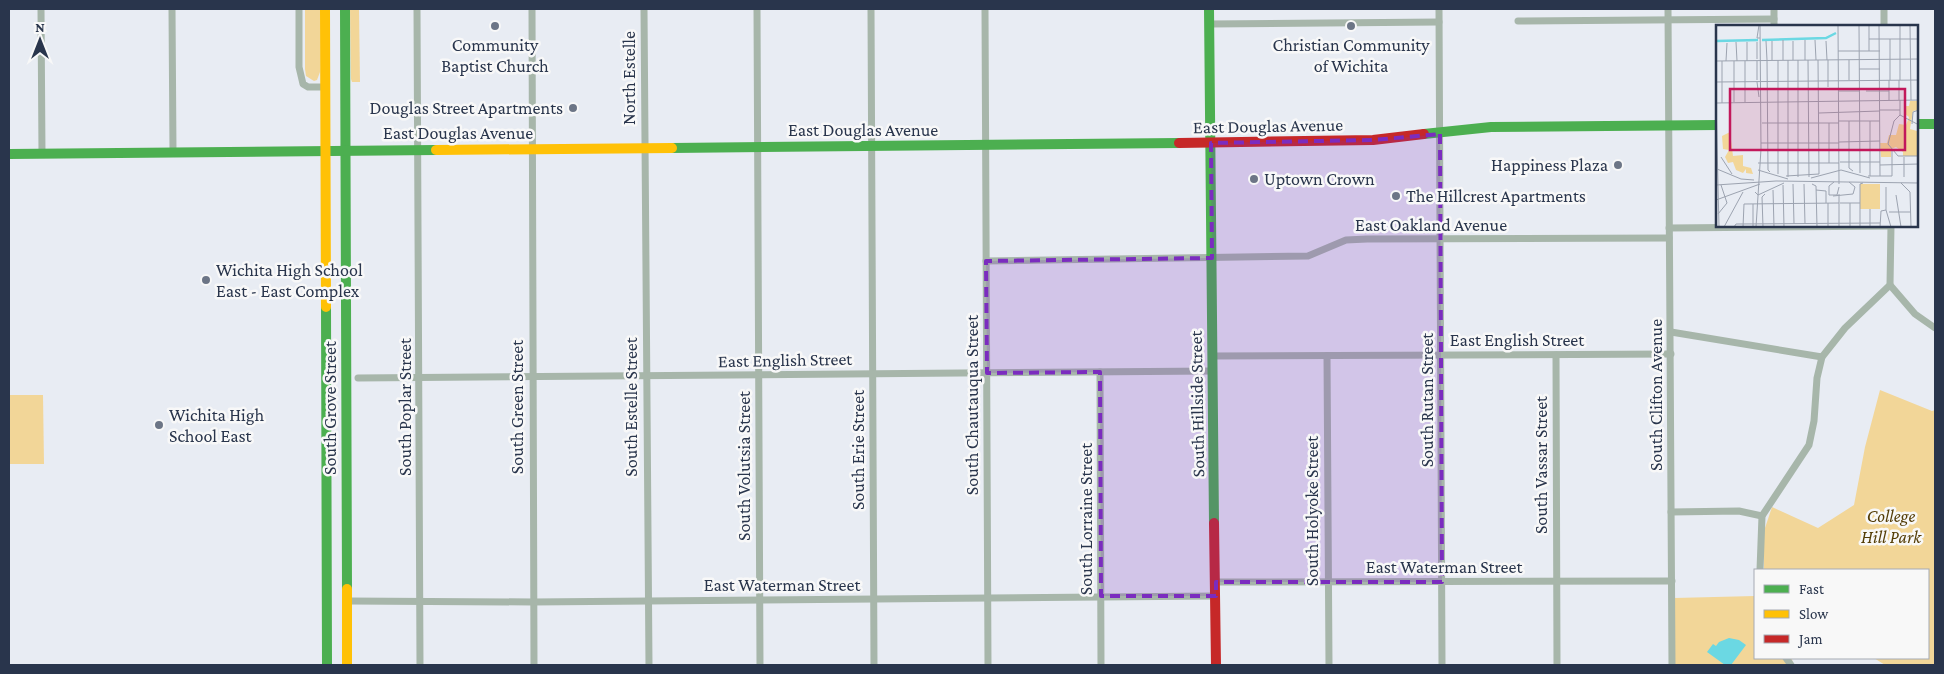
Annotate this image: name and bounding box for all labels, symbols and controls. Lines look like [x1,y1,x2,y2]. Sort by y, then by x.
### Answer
north arrow [15,15,65,65]
text: N [35,19,45,35]
marker: Community Baptist Church [489,20,501,32]
marker: Christian Community of Wichita [1345,20,1357,32]
inset map [1716,25,1919,228]
street label: North Estelle [619,31,639,125]
place label: Community Baptist Church [441,35,549,76]
place label: Christian Community of Wichita [1273,35,1430,76]
place label: Douglas Street Apartments [370,98,563,118]
marker: Douglas Street Apartments [567,102,579,114]
street label: East Douglas Avenue [1193,115,1343,137]
street label: East Douglas Avenue [788,120,938,140]
street label: East Douglas Avenue [383,123,533,143]
place label: Happiness Plaza [1491,155,1608,175]
marker: Happiness Plaza [1612,159,1624,171]
place label: Uptown Crown [1264,169,1375,189]
marker: Uptown Crown [1248,173,1260,185]
place label: The Hillcrest Apartments [1406,186,1586,206]
marker: The Hillcrest Apartments [1390,190,1402,202]
street label: East Oakland Avenue [1355,215,1507,235]
place label: Wichita High School East - East Complex [216,260,363,301]
marker: Wichita High School East - East Complex [200,274,212,286]
street label: South Chautauqua Street [962,314,982,495]
street label: South Clifton Avenue [1646,319,1666,471]
street label: South Hillside Street [1186,330,1208,477]
street label: East English Street [1450,330,1585,350]
street label: South Rutan Street [1417,332,1437,467]
street label: South Estelle Street [621,336,641,477]
street label: South Poplar Street [395,337,415,476]
street label: South Green Street [507,339,527,474]
street label: South Grove Street [320,340,340,475]
street label: East English Street [718,349,853,371]
street label: South Erie Street [848,389,868,510]
street label: South Volutsia Street [734,390,754,541]
street label: South Vassar Street [1531,395,1551,534]
place label: Wichita High School East [169,405,265,446]
marker: Wichita High School East [153,419,165,431]
street label: South Holyoke Street [1302,435,1322,586]
street label: South Lorraine Street [1076,442,1096,595]
park label: College Hill Park [1861,506,1922,547]
street label: East Waterman Street [1366,557,1523,577]
legend [1754,569,1929,659]
street label: East Waterman Street [704,575,861,595]
text: Fast [1799,581,1825,597]
text: Slow [1799,606,1829,622]
text: Jam [1797,631,1822,648]

